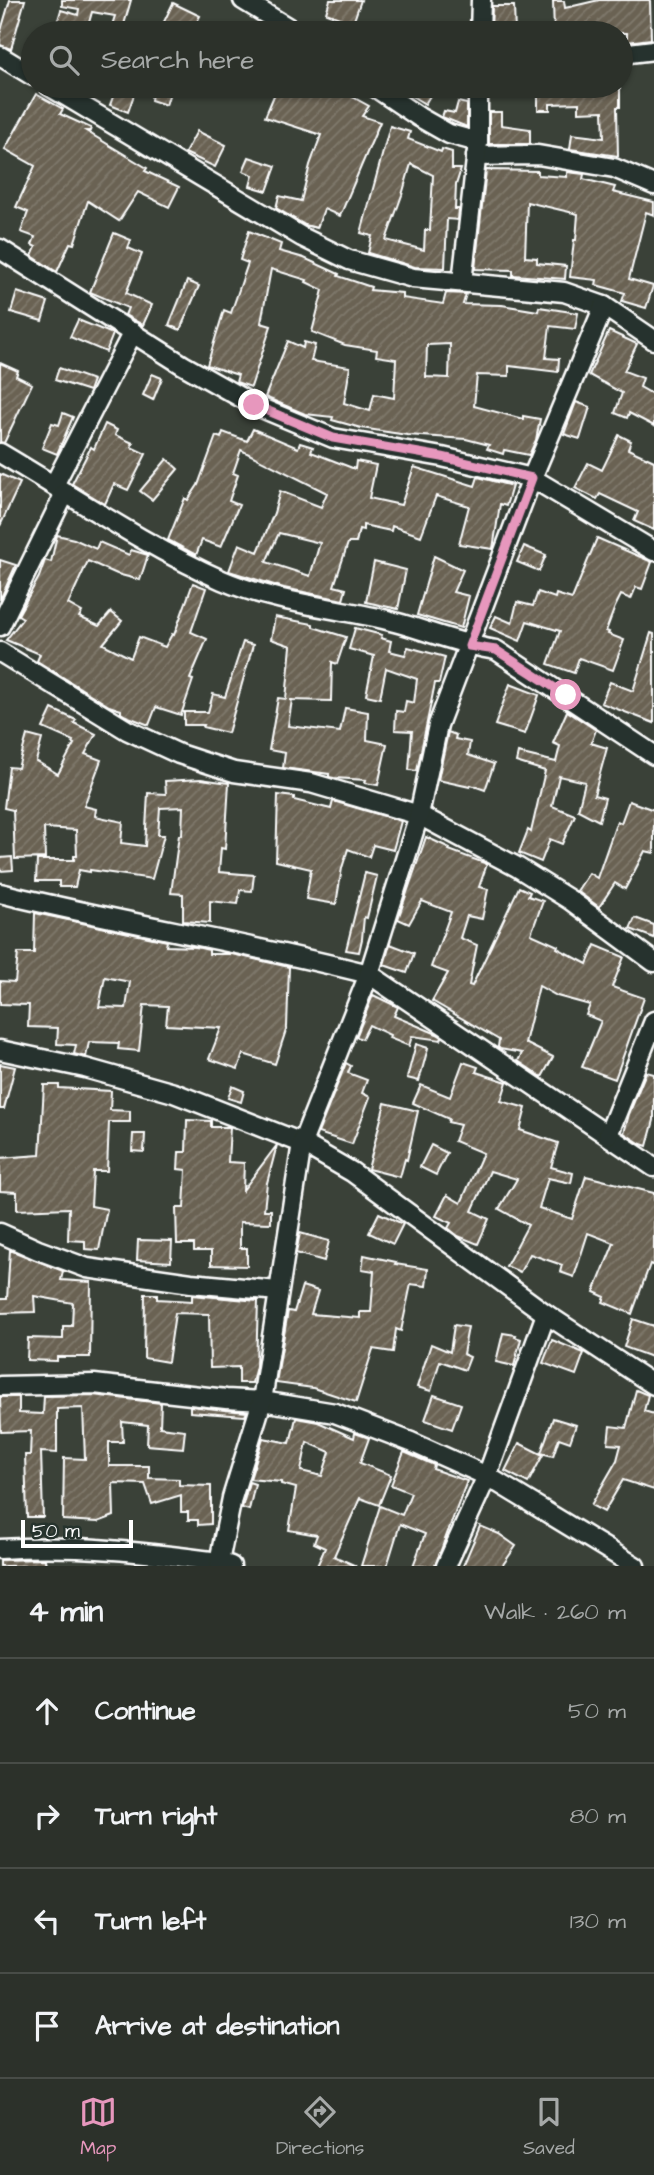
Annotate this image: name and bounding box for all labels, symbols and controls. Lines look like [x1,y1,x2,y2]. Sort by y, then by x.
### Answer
search box [21,21,633,98]
icon: search [45,41,83,79]
text: Search here [101,42,254,78]
route end [238,389,269,420]
route start [550,679,581,710]
scale bar [21,1517,133,1549]
text: 50 m [32,1518,80,1545]
text: 4 min [28,1591,103,1633]
text: Walk · 260 m [484,1596,626,1628]
icon: ahead [28,1692,66,1730]
text: Continue [95,1693,196,1729]
text: 50 m [568,1695,626,1727]
icon: right [28,1797,66,1835]
text: Turn right [95,1798,217,1834]
text: 80 m [569,1800,626,1832]
icon: left [28,1902,66,1940]
text: Turn left [95,1903,206,1939]
text: 130 m [570,1905,626,1937]
icon: arrive [28,2007,66,2045]
text: Arrive at destination [95,2008,340,2044]
tab: Map [79,2093,117,2162]
tab: Directions [276,2093,364,2162]
tab: Saved [523,2093,575,2162]

